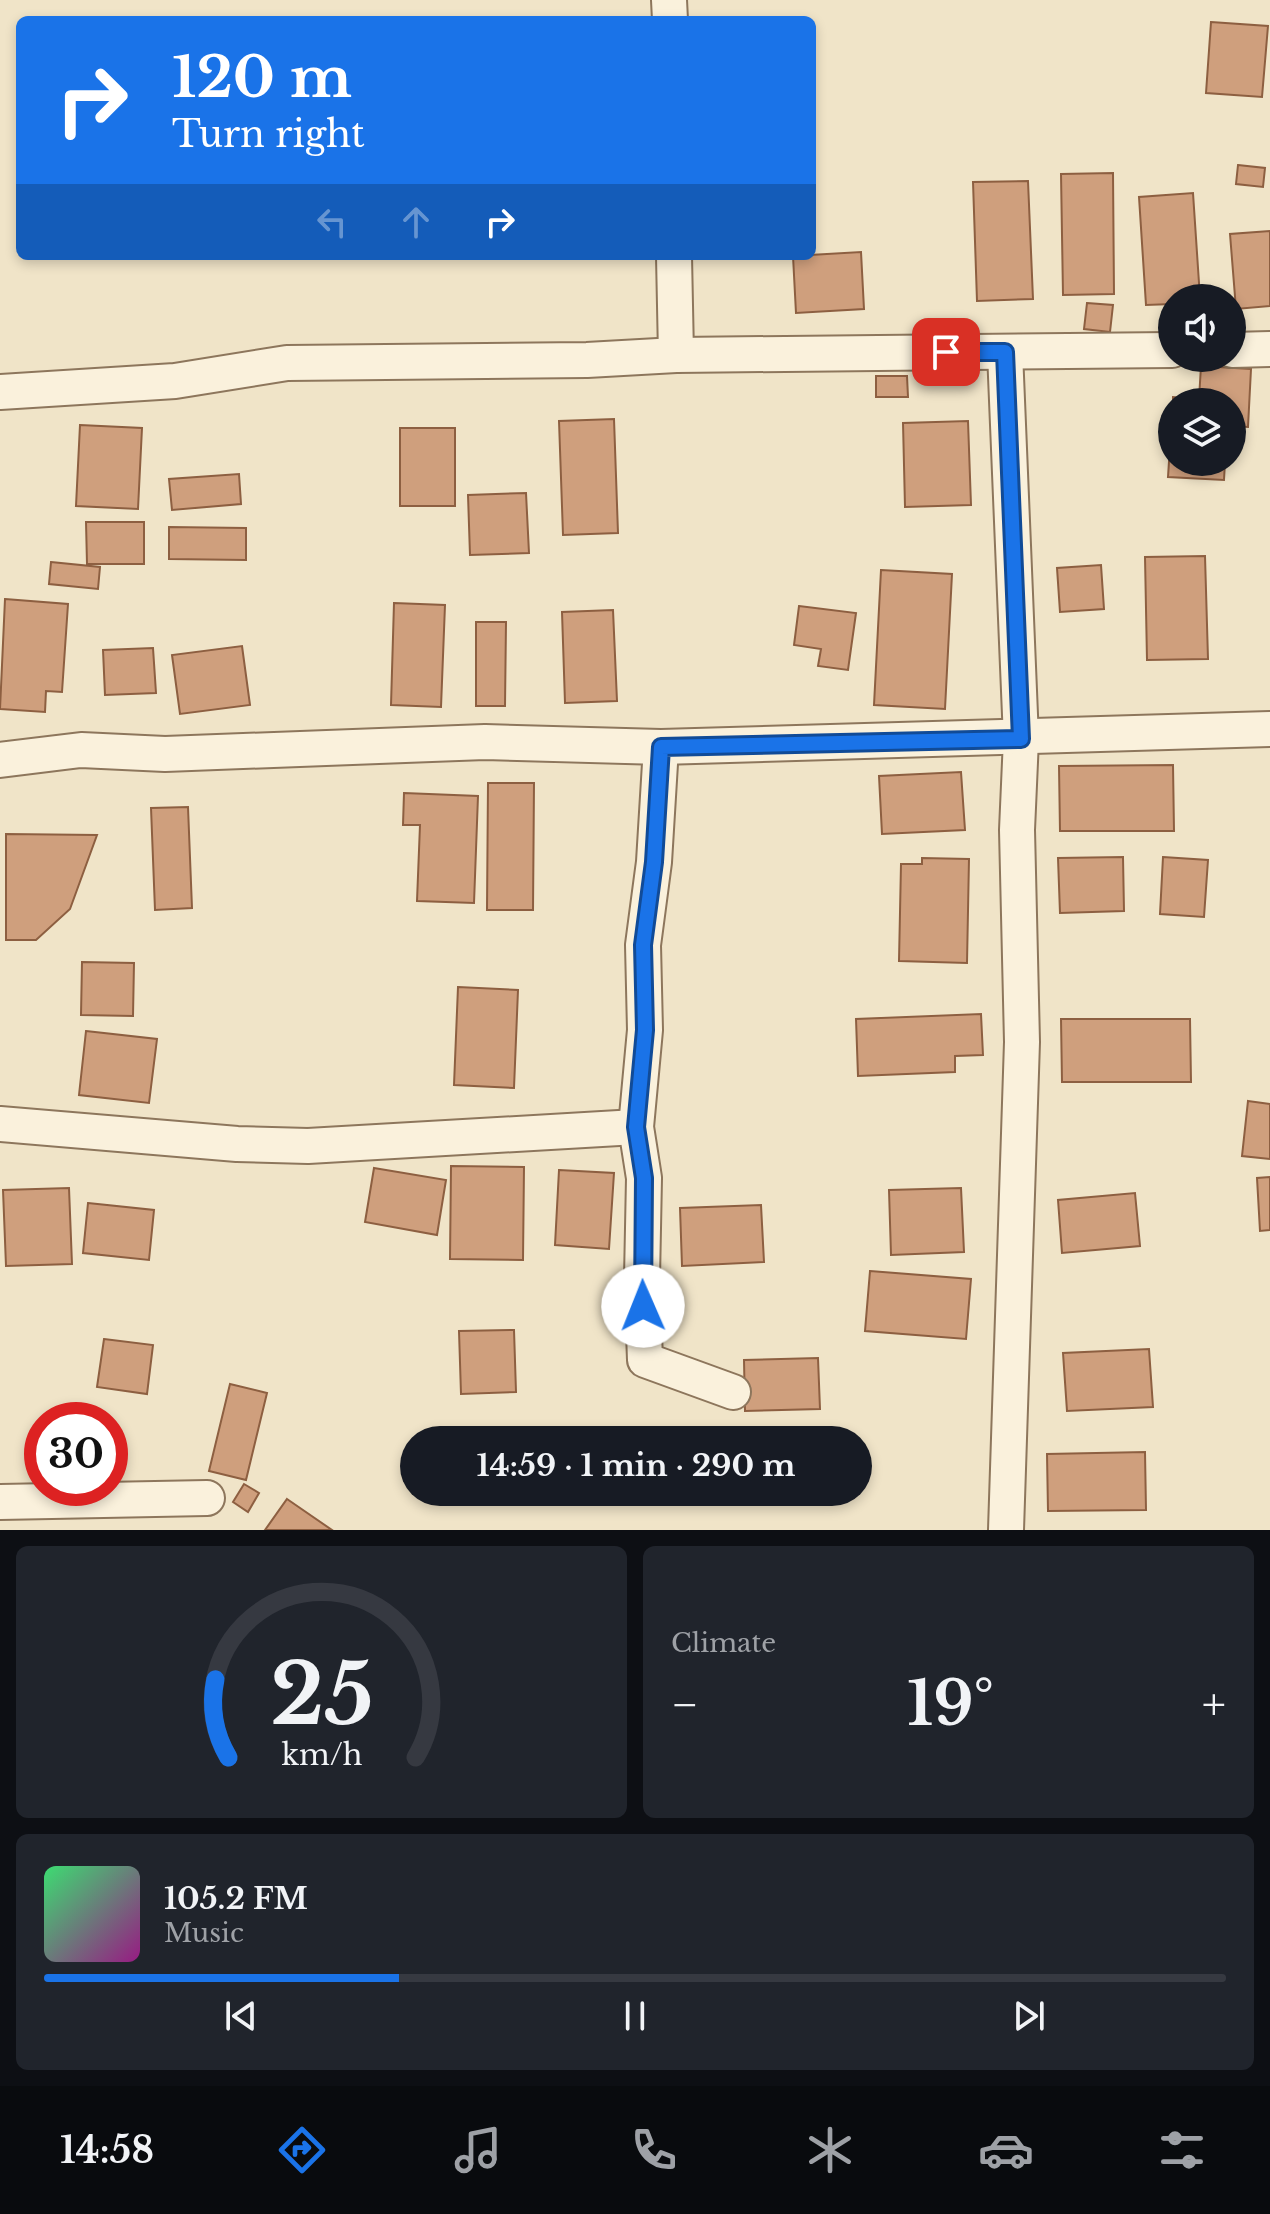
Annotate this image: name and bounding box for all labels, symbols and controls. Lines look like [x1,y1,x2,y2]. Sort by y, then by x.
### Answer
text: 120 m [172,43,352,112]
icon: right [40,48,144,152]
text: Turn right [172,112,365,157]
icon: left [310,200,354,244]
icon: ahead [394,200,438,244]
icon: right [478,200,522,244]
map controls [1158,284,1246,476]
button: sound [1158,284,1246,372]
pin [912,318,980,386]
icon: arrive [924,330,968,374]
button: layers [1158,388,1246,476]
position arrow [601,1264,685,1348]
speed limit sign: 30 [24,1402,128,1506]
text: 14:59 · 1 min · 290 m [477,1447,795,1484]
text: Climate [671,1627,776,1659]
text: 25 [270,1643,373,1746]
text: 19° [907,1667,994,1741]
text: − [671,1677,699,1732]
text: + [1202,1677,1226,1732]
text: km/h [281,1737,362,1773]
text: 105.2 FM [164,1880,308,1917]
text: Music [164,1917,244,1949]
icon: previous [219,1994,263,2038]
icon: pause [613,1994,657,2038]
icon: next [1007,1994,1051,2038]
icon: directions [274,2122,330,2178]
icon: music [450,2122,506,2178]
icon: phone [626,2122,682,2178]
icon: climate [802,2122,858,2178]
icon: car [978,2122,1034,2178]
icon: filters [1154,2122,1210,2178]
text: 14:58 [60,2128,154,2173]

